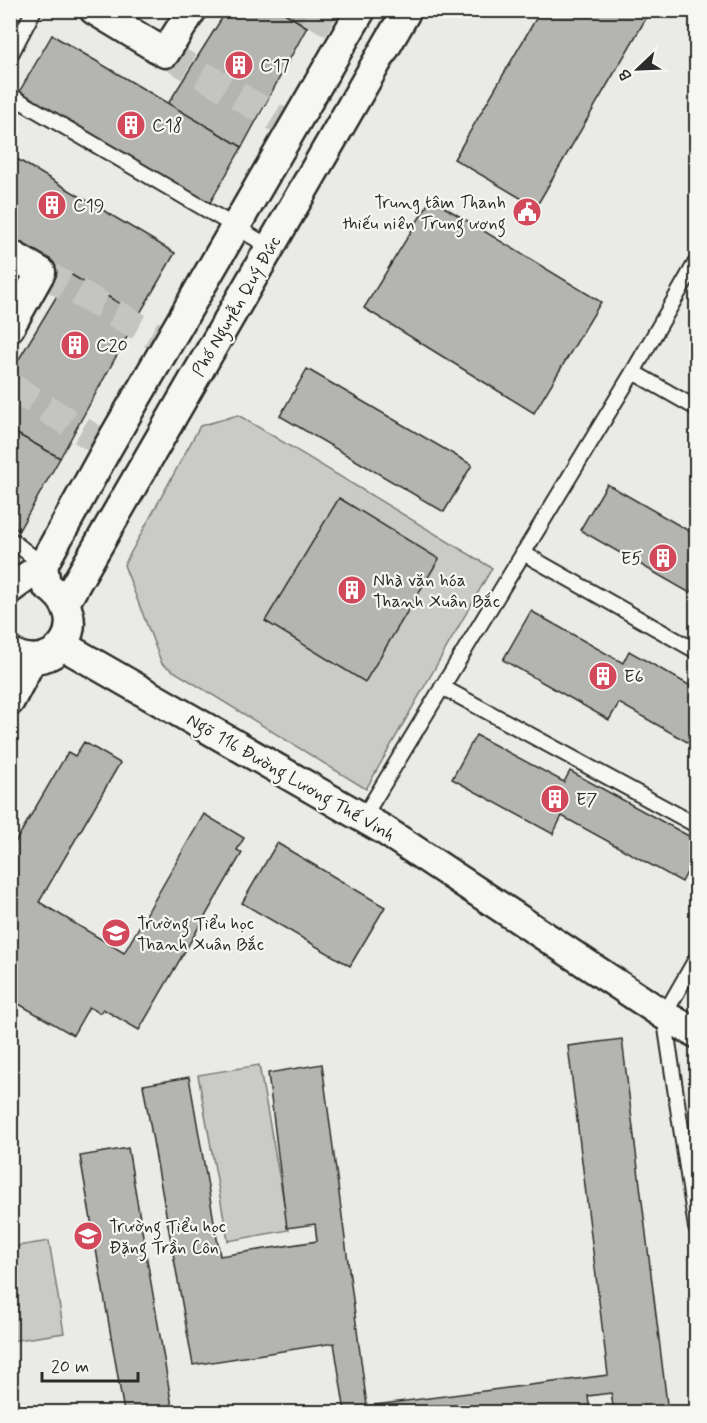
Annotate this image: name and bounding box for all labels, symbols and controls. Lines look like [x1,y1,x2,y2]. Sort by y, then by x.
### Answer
north arrow [608,39,668,99]
building icon: C17 [223,49,255,81]
place label: C17 [260,54,290,78]
text: B [614,66,637,83]
building icon: C18 [115,109,147,141]
place label: C18 [152,114,183,138]
building icon: C19 [36,189,68,221]
place label: Trung tâm Thanh thiếu niên Trung ương [342,191,506,238]
place label: C19 [73,194,105,218]
public building icon: Trung tâm Thanh thiếu niên Trung ương [511,196,543,228]
street label: Phố Nguyễn Quý Đức [187,232,289,382]
building icon: C20 [59,329,91,361]
place label: C20 [96,334,128,358]
building icon: E5 [647,542,679,574]
place label: E5 [621,547,642,571]
place label: Nhà văn hóa Thanh Xuân Bắc [373,569,500,614]
building icon: Nhà văn hóa Thanh Xuân Bắc [336,574,368,606]
building icon: E6 [587,660,619,692]
place label: E6 [624,665,644,689]
street label: Ngõ 116 Đường Lương Thế Vinh [181,708,399,849]
building icon: E7 [539,783,571,815]
place label: E7 [576,788,598,812]
place label: Trường Tiểu học Thanh Xuân Bắc [137,912,264,957]
school or university icon: Trường Tiểu học Thanh Xuân Bắc [100,917,132,949]
place label: Trường Tiểu học Đặng Trần Côn [109,1215,226,1262]
school or university icon: Trường Tiểu học Đặng Trần Côn [72,1220,104,1252]
scale bar [42,1345,138,1383]
text: 20 m [51,1355,89,1379]

